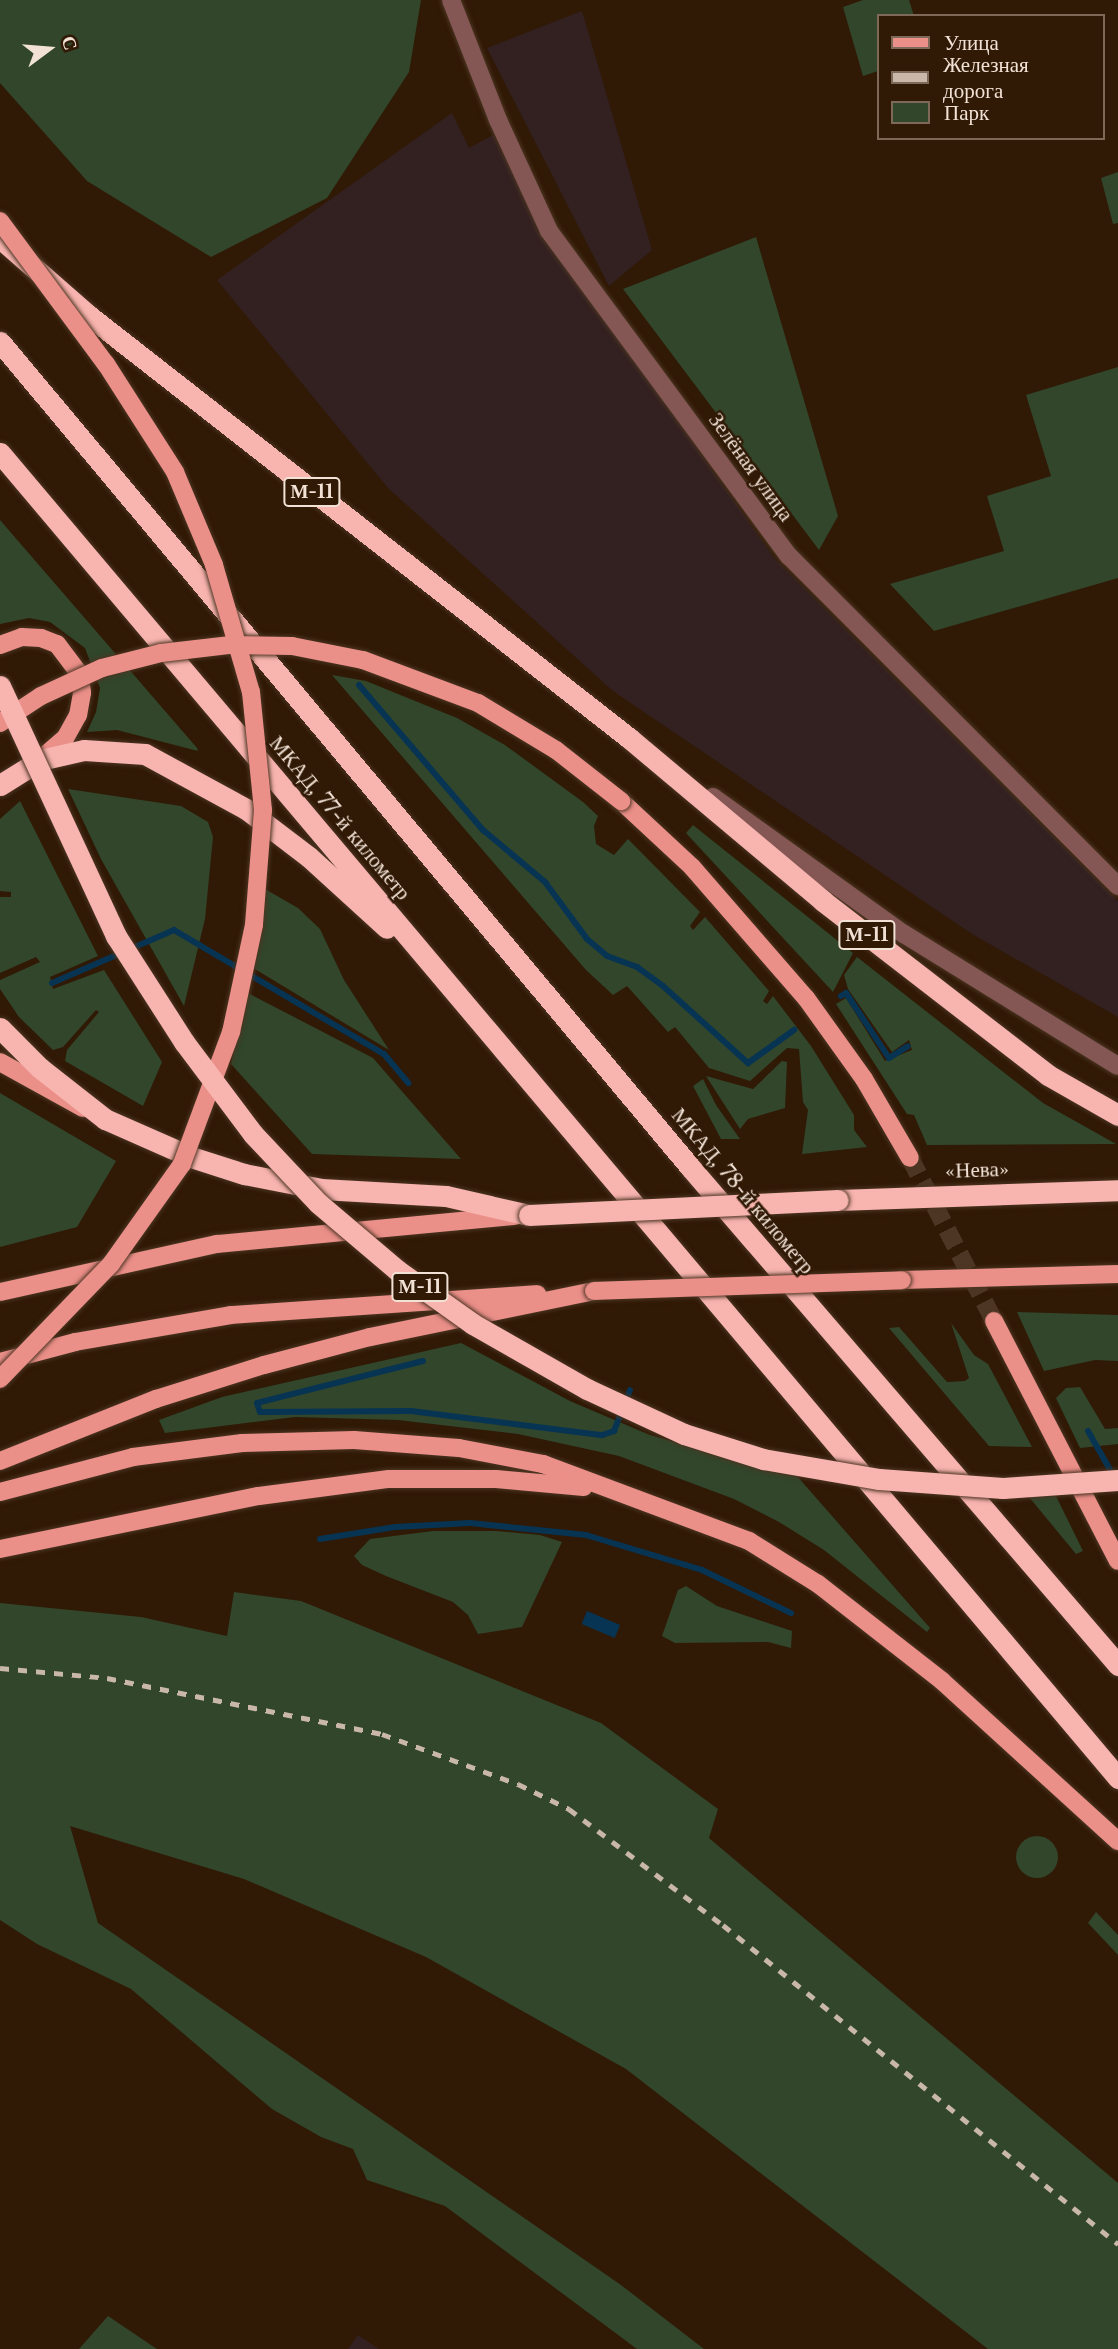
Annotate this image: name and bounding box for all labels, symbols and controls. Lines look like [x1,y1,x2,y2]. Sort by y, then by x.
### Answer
north arrow [14,14,84,84]
legend [876,14,1104,140]
text: Улица [944,30,999,56]
text: С [57,33,83,53]
text: Железная дорога [943,52,1029,104]
text: Парк [944,100,989,126]
street label: Зелёная улица [703,408,799,526]
road number: М-11 [282,477,342,508]
street label: МКАД, 77-й километр [264,731,416,905]
road number: М-11 [837,920,897,951]
street label: МКАД, 78-й километр [666,1103,820,1279]
street label: «Нева» [945,1156,1009,1184]
road number: М-11 [390,1272,450,1302]

